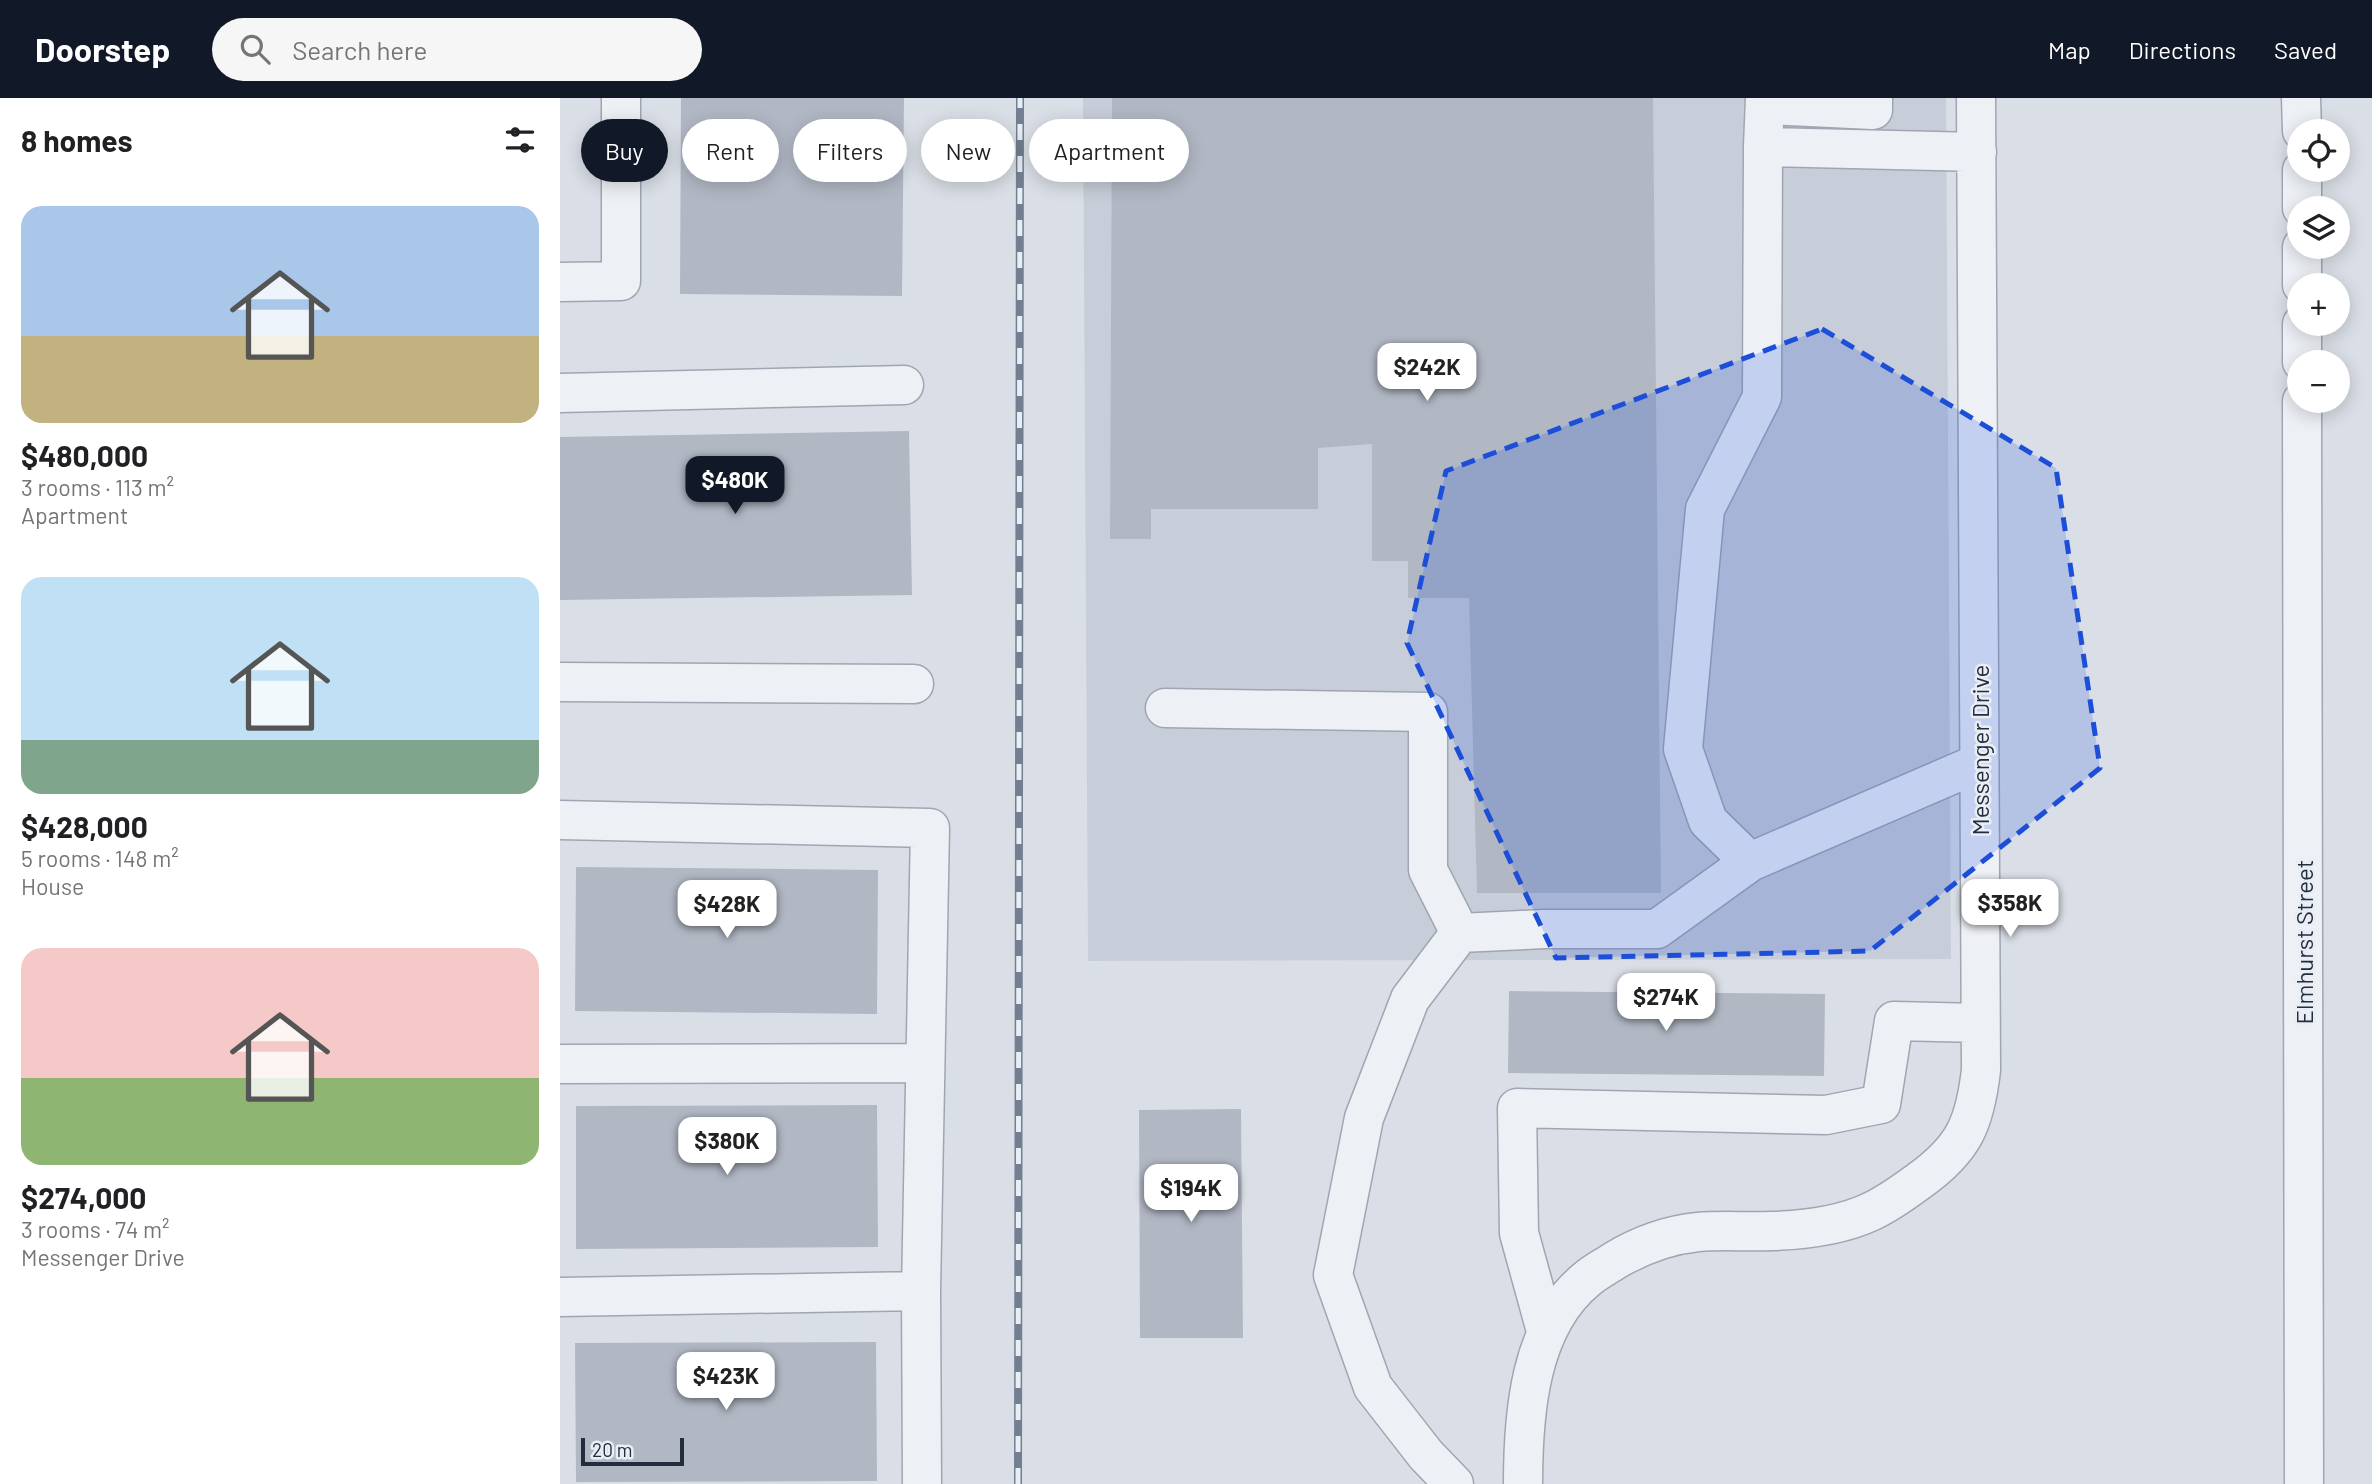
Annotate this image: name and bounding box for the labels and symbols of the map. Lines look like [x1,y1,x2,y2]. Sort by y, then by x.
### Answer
pin: $242K [1378,344,1476,403]
pin: $480K [686,456,784,516]
street label: Messenger Drive [1965,665,1994,835]
street label: Elmhurst Street [2289,860,2318,1024]
pin: $428K [678,880,776,940]
pin: $358K [1961,880,2059,939]
pin: $274K [1617,974,1715,1033]
pin: $380K [678,1118,776,1177]
pin: $194K [1142,1164,1240,1224]
pin: $423K [677,1352,775,1412]
scale bar [581,1435,684,1467]

